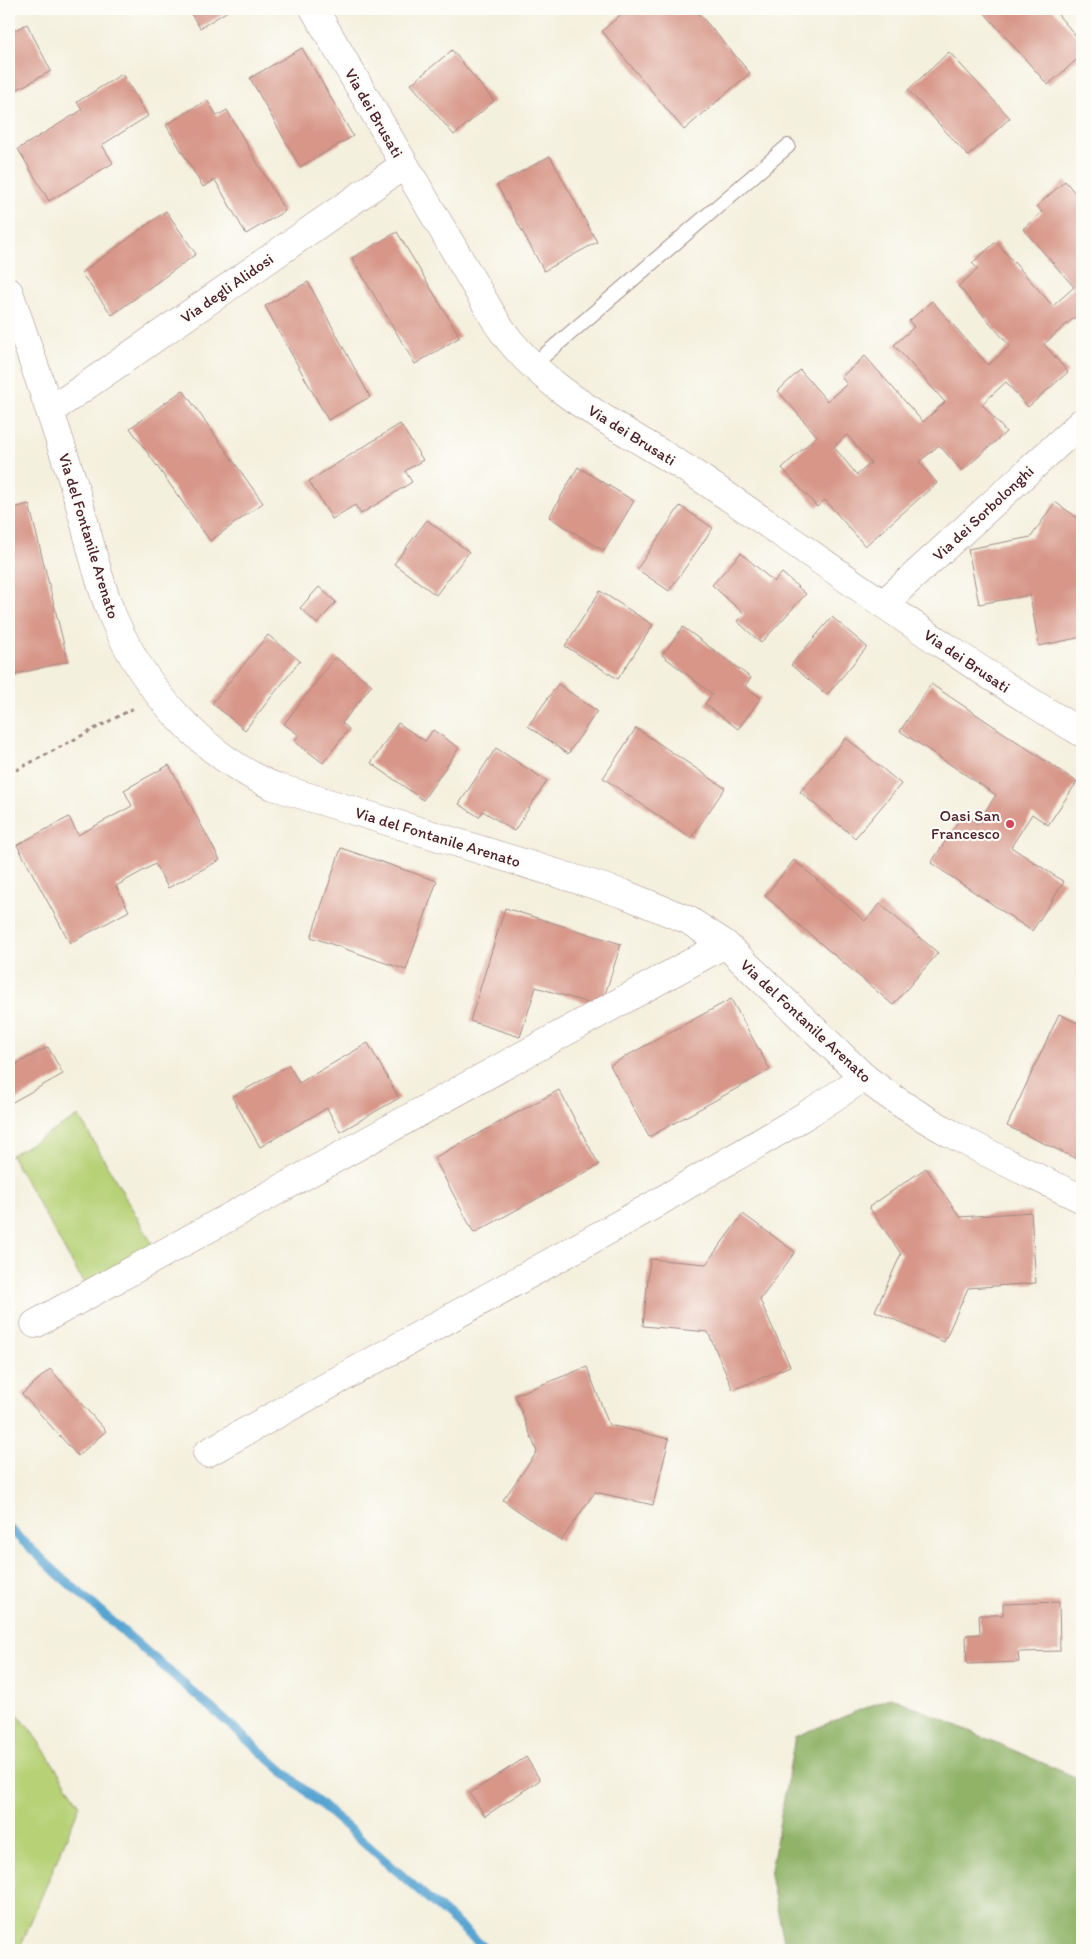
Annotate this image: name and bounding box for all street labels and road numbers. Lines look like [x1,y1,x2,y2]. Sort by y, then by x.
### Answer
street label: Via dei Brusati [341,65,407,161]
street label: Via degli Alidosi [177,249,277,327]
street label: Via dei Brusati [585,400,679,470]
street label: Via del Fontanile Arenato [55,451,123,621]
street label: Via dei Sorbolonghi [929,461,1037,565]
street label: Via dei Brusati [920,625,1014,697]
street label: Via del Fontanile Arenato [353,803,523,871]
street label: Via del Fontanile Arenato [737,955,875,1087]

